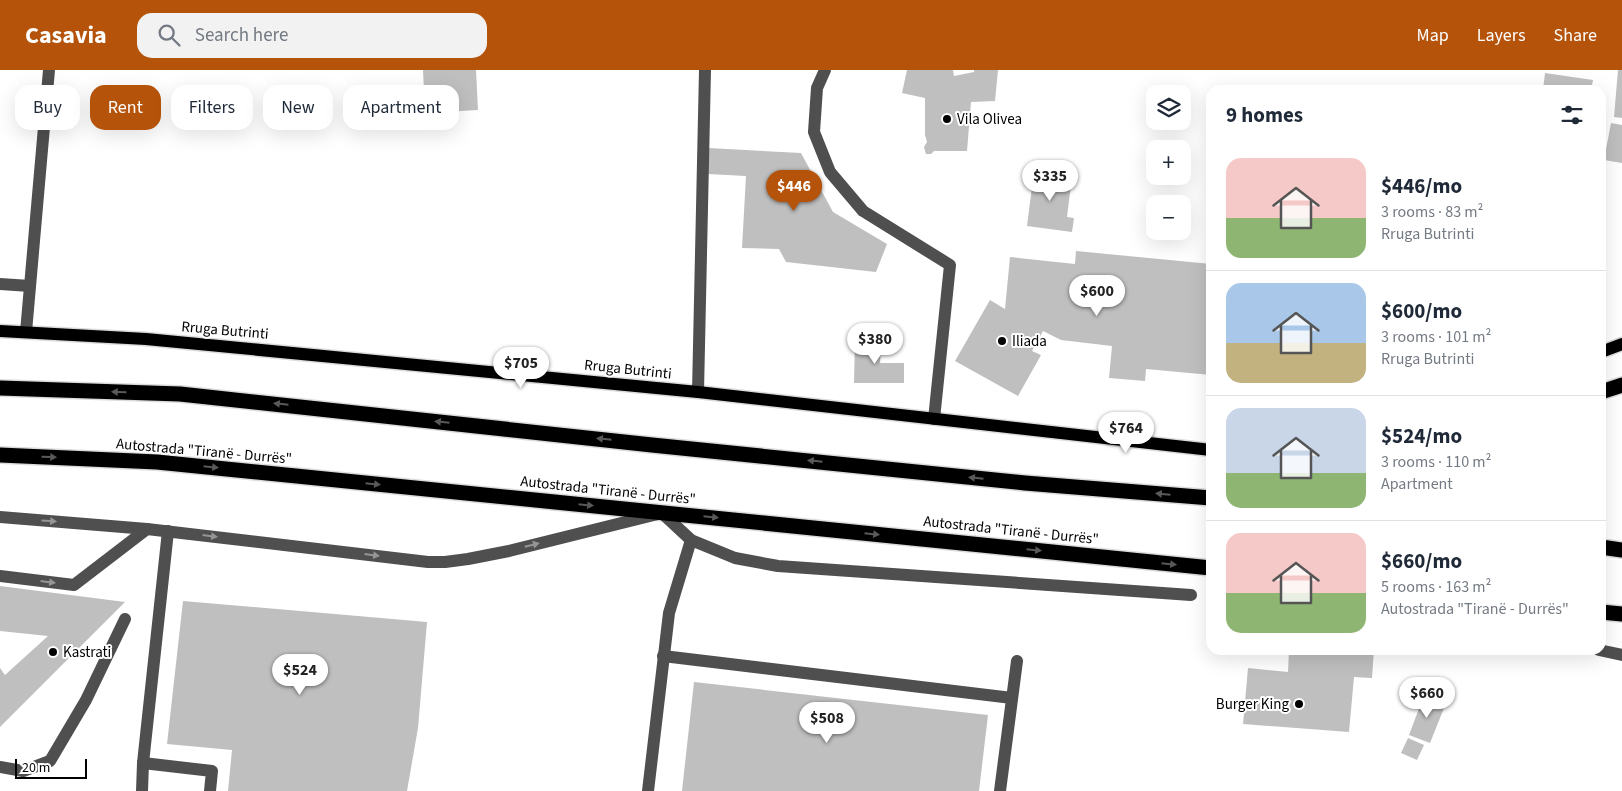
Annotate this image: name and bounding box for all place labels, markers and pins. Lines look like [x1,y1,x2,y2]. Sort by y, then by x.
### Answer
place label: Vila Olivea [957,109,1022,130]
marker: Vila Olivea [941,113,953,125]
pin: $335 [1020,160,1080,202]
pin: $446 [764,170,824,212]
pin: $600 [1067,274,1127,317]
pin: $380 [845,322,905,365]
place label: Iliada [1012,331,1047,352]
marker: Iliada [996,335,1008,347]
pin: $705 [491,346,551,389]
pin: $764 [1096,412,1156,454]
place label: Kastrati [63,642,111,663]
marker: Kastrati [47,646,59,658]
pin: $524 [270,654,330,696]
pin: $660 [1397,676,1457,719]
place label: Burger King [1216,694,1289,715]
marker: Burger King [1293,698,1305,710]
pin: $508 [797,702,857,744]

